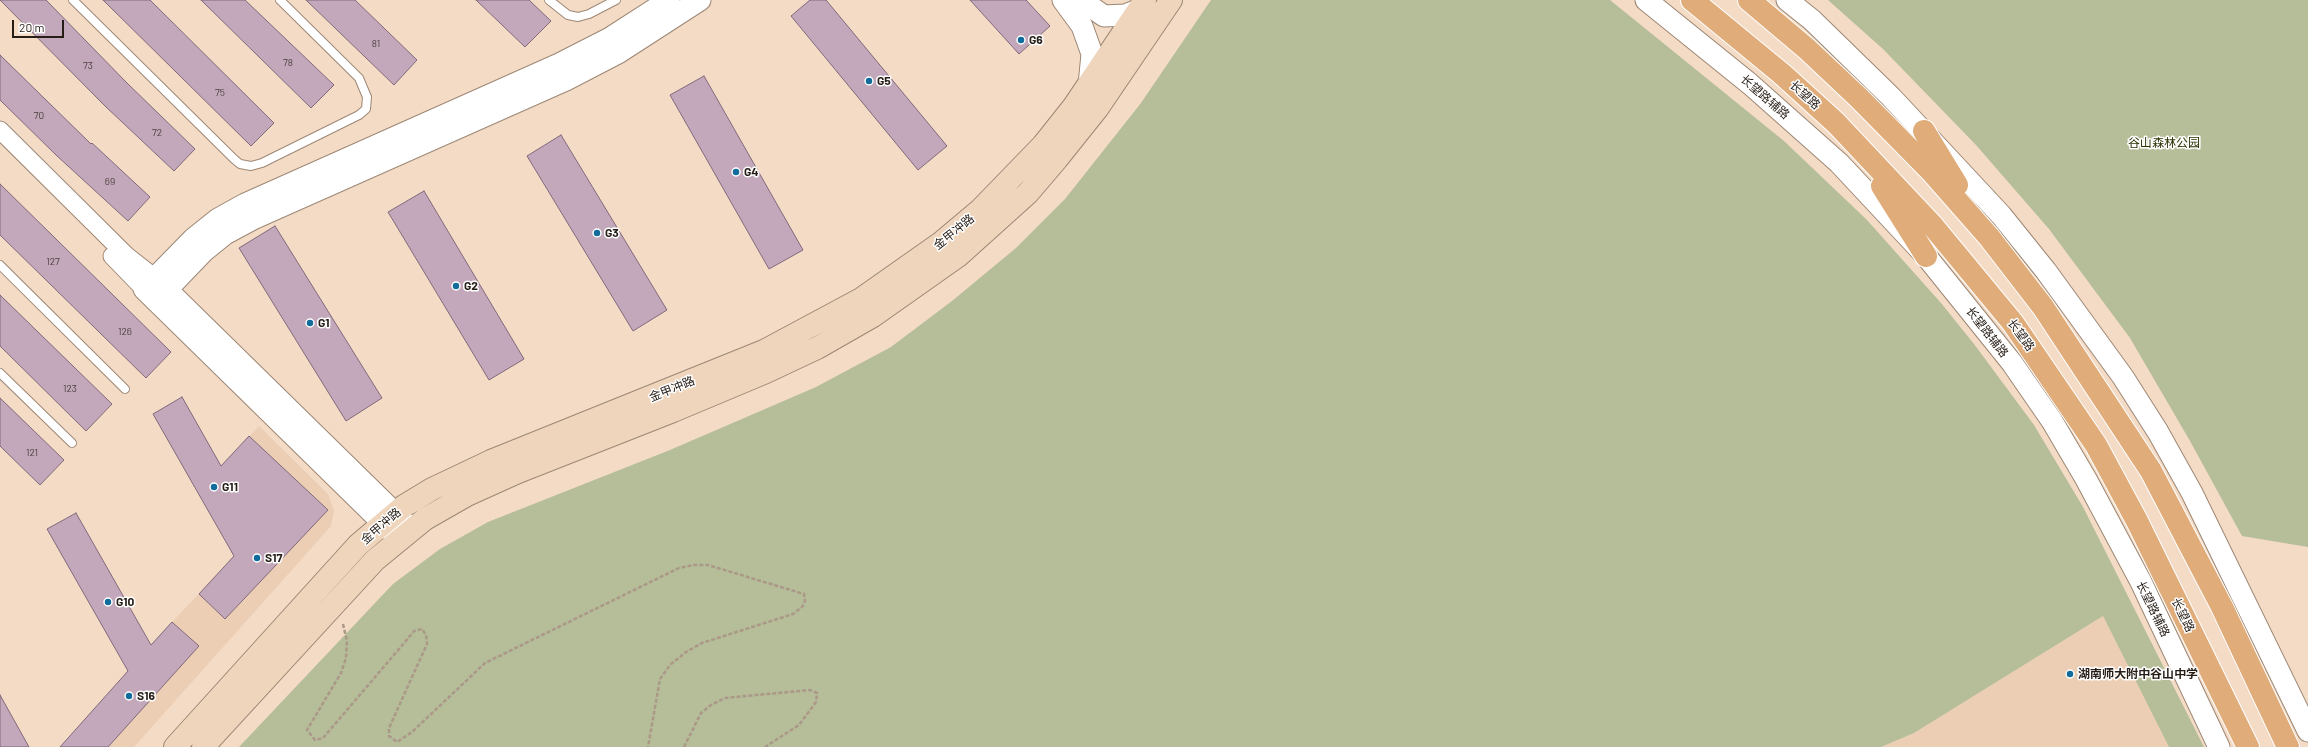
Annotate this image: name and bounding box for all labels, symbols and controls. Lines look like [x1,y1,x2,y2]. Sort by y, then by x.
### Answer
scale bar [14,12,66,38]
text: 20 m [19,20,45,34]
place label: G6 [1029,33,1043,47]
marker: G6 [1016,35,1026,45]
house number: 81 [372,38,380,50]
house number: 78 [283,57,293,69]
house number: 73 [83,60,93,72]
street label: 长望路辅路 [1738,72,1792,122]
place label: G5 [877,74,891,88]
marker: G5 [864,76,874,86]
street label: 长望路 [1787,78,1823,112]
house number: 75 [215,87,225,99]
house number: 70 [34,110,44,122]
house number: 72 [152,127,162,139]
park label: 谷山森林公园 [2128,136,2200,150]
place label: G4 [744,165,759,179]
marker: G4 [731,167,741,177]
house number: 69 [105,176,115,188]
street label: 金甲冲路 [931,211,977,253]
place label: G3 [605,226,619,240]
marker: G3 [592,228,602,238]
house number: 127 [46,256,60,268]
place label: G2 [464,279,478,293]
marker: G2 [451,281,461,291]
street label: 长望路辅路 [1963,304,2011,360]
place label: G1 [318,316,330,330]
street label: 长望路 [2005,316,2037,354]
marker: G1 [305,318,315,328]
house number: 126 [118,326,132,338]
street label: 金甲冲路 [647,373,697,405]
house number: 123 [63,383,77,395]
house number: 121 [26,447,38,459]
place label: G11 [222,480,238,494]
marker: G11 [209,482,219,492]
street label: 金甲冲路 [358,505,404,547]
place label: S17 [265,551,282,565]
marker: S17 [252,553,262,563]
street label: 长望路辅路 [2133,579,2173,639]
place label: G10 [116,595,134,609]
street label: 长望路 [2169,596,2197,634]
marker: G10 [103,597,113,607]
place label: 湖南师大附中谷山中学 [2078,667,2198,681]
marker: 湖南师大附中谷山中学 [2065,669,2075,679]
place label: S16 [137,689,155,703]
marker: S16 [124,691,134,701]

